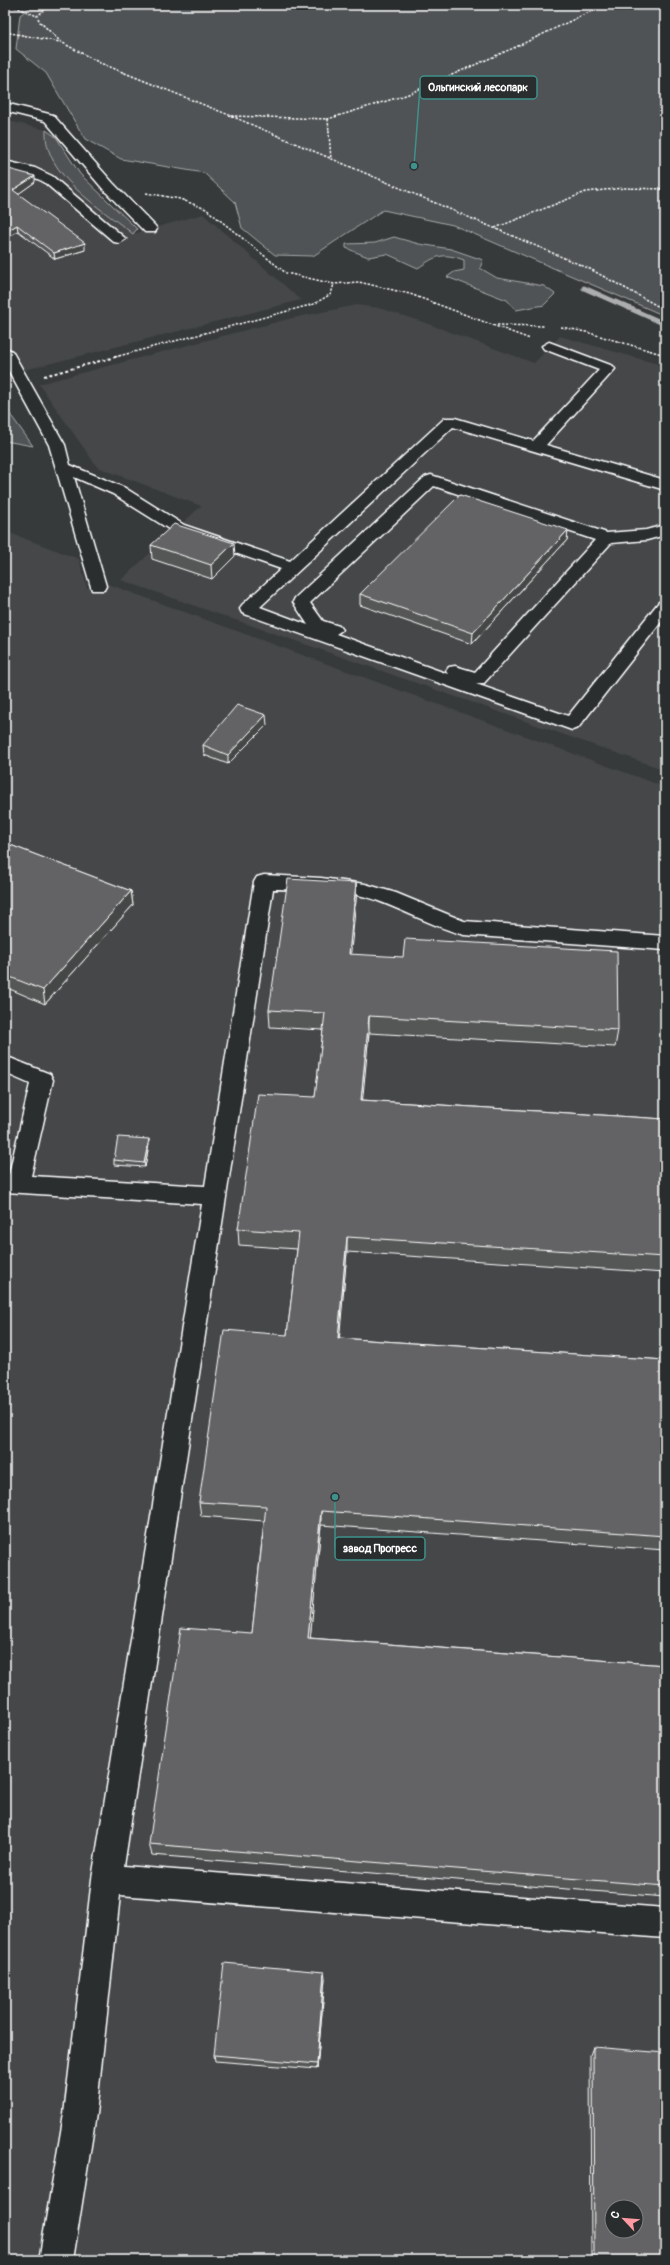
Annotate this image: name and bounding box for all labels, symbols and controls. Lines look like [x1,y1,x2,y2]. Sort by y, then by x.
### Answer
callout: Ольгинский лесопарк [420,76,537,99]
text: Ольгинский лесопарк [428,81,528,94]
callout: завод Прогресс [335,1537,425,1560]
text: завод Прогресс [343,1542,417,1555]
north arrow [604,2199,644,2239]
text: С [608,2209,623,2221]

